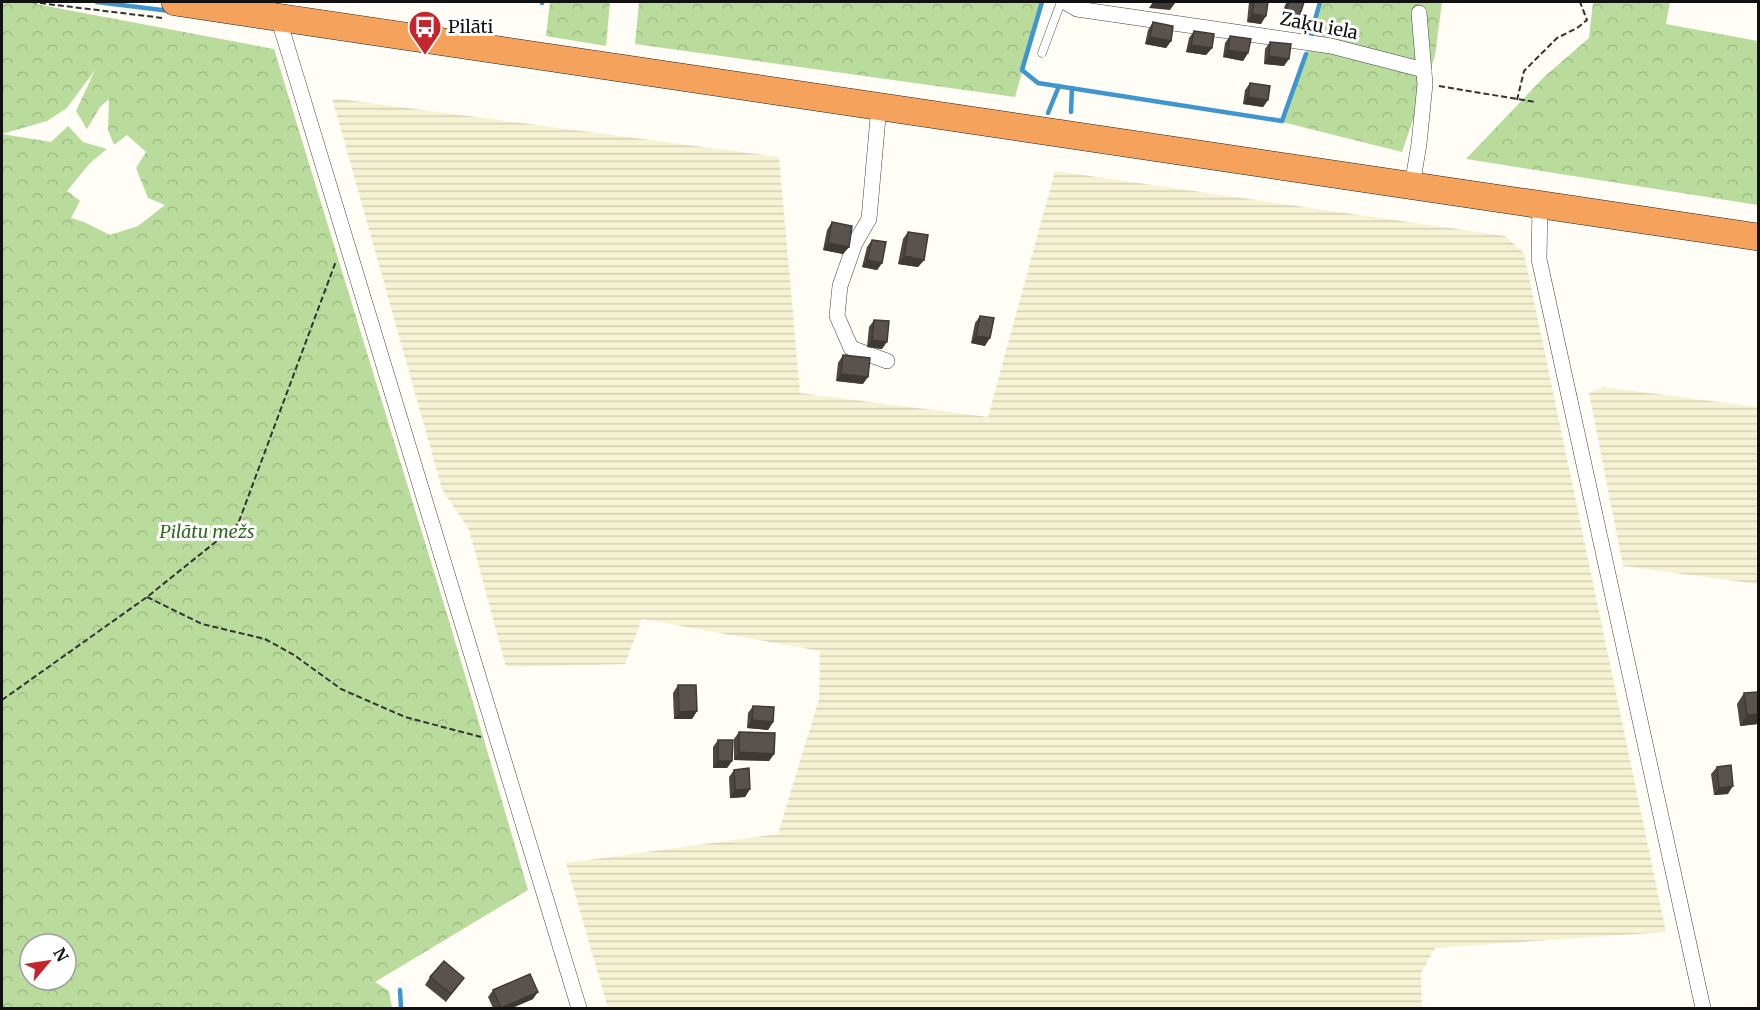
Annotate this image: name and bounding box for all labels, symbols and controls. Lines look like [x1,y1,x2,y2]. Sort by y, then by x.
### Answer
street label: Zaķu iela [1278,7,1360,44]
bus stop icon: Pilāti [407,9,443,56]
place label: Pilāti [448,15,494,38]
park label: Pilātu mežs [160,520,254,543]
north arrow [18,932,78,992]
text: N [49,944,73,965]

